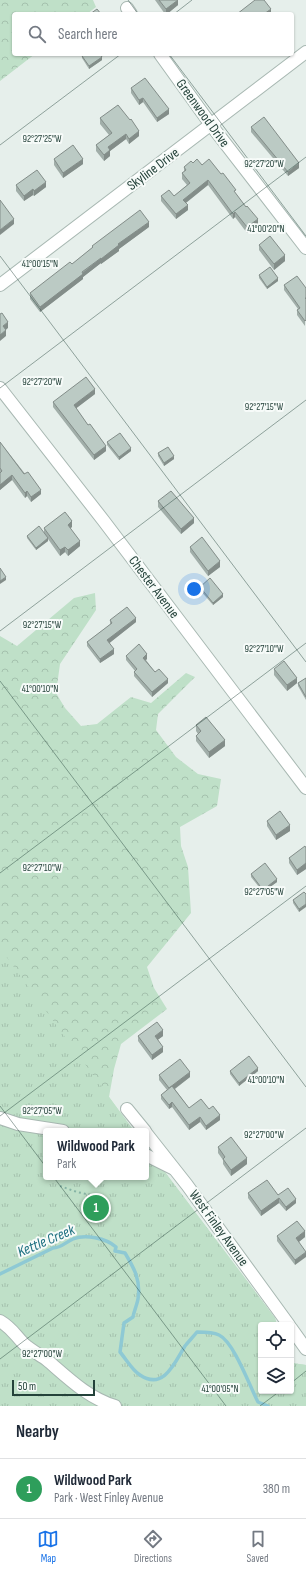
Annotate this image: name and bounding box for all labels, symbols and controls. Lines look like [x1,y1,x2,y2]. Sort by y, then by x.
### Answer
search box [12,12,294,56]
icon: search [26,23,48,45]
text: Search here [58,25,118,44]
street label: Greenwood Drive [173,76,233,150]
text: 92°27'25"W [22,133,62,145]
street label: Skyline Drive [124,144,182,194]
text: 92°27'20"W [244,158,284,170]
text: 41°00'20"N [247,223,285,235]
text: 41°00'15"N [22,258,58,270]
text: 92°27'20"W [22,376,62,388]
text: 92°27'15"W [245,401,284,413]
street label: Chester Avenue [125,552,183,622]
your location [184,579,204,599]
text: 92°27'15"W [23,619,62,631]
text: 92°27'10"W [245,643,284,655]
text: 41°00'10"N [22,683,58,695]
text: 92°27'10"W [23,862,62,874]
text: 92°27'05"W [244,886,284,898]
text: 41°00'10"N [248,1074,284,1086]
text: 92°27'05"W [22,1105,62,1117]
popup [43,1128,149,1180]
text: 92°27'00"W [244,1129,284,1141]
text: Wildwood Park [57,1137,135,1156]
text: Park [57,1156,76,1172]
street label: West Finley Avenue [186,1187,252,1269]
pin: 1 [83,1193,109,1223]
water label: Kettle Creek [14,1220,78,1262]
map controls [258,1322,294,1394]
button: locate [258,1322,294,1358]
text: 92°27'00"W [22,1348,62,1360]
button: layers [258,1358,294,1394]
scale bar [12,1378,95,1397]
text: 50 m [18,1380,36,1393]
text: 41°00'05"N [201,1383,239,1395]
text: Nearby [16,1422,59,1442]
text: Wildwood Park [54,1471,132,1490]
text: 1 [26,1481,32,1497]
text: 380 m [263,1481,290,1497]
text: Park · West Finley Avenue [54,1490,163,1506]
tab: Map [37,1528,59,1565]
tab: Directions [134,1528,172,1565]
tab: Saved [247,1528,269,1565]

